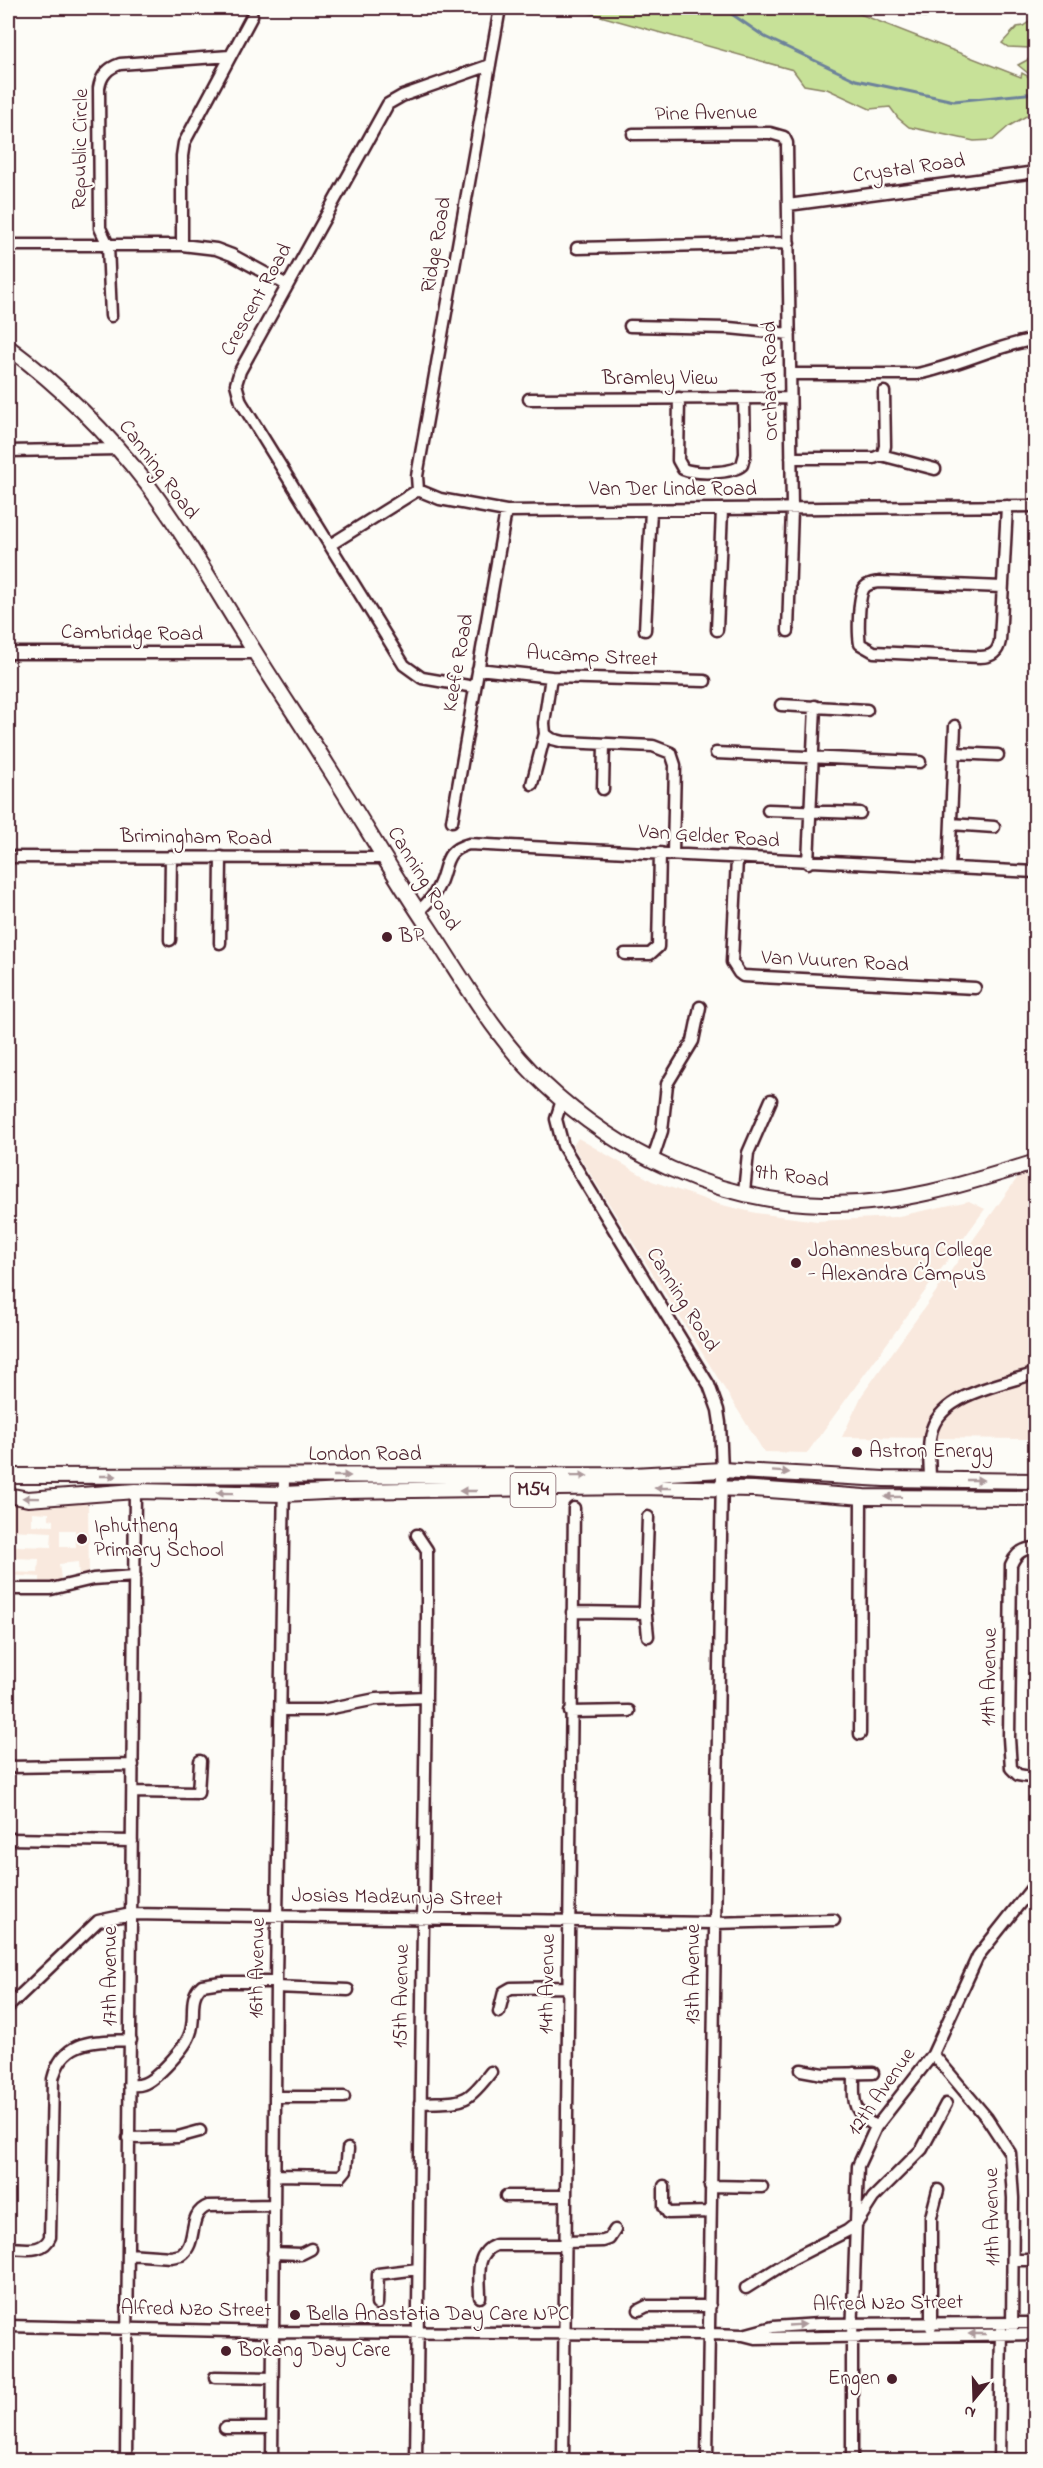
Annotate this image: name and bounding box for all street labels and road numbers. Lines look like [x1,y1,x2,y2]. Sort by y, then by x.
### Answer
street label: Republic Circle [65,88,97,210]
street label: Pine Avenue [655,98,758,130]
street label: Crystal Road [851,146,968,194]
street label: Ridge Road [414,194,462,296]
street label: Crescent Road [214,238,301,362]
street label: Orchard Road [755,320,787,441]
street label: Bramley View [601,364,718,396]
street label: Canning Road [109,414,206,528]
street label: Van Der Linde Road [588,475,757,505]
street label: Keefe Road [436,611,482,714]
street label: Cambridge Road [61,618,204,652]
street label: Aucamp Street [526,639,658,675]
street label: Van Gelder Road [636,817,781,857]
street label: Canning Road [377,821,467,938]
street label: Brimingham Road [119,822,272,856]
street label: Van Vuuren Road [759,943,910,981]
street label: 9th Road [753,1158,831,1196]
street label: Canning Road [636,1242,726,1359]
street label: London Road [308,1440,422,1470]
road number: M54 [510,1473,556,1507]
street label: 11th Avenue [974,1627,1006,1726]
street label: Josias Madzunya Street [291,1881,503,1917]
street label: 16th Avenue [242,1917,274,2019]
street label: 13th Avenue [679,1923,709,2024]
street label: 17th Avenue [96,1925,126,2026]
street label: 14th Avenue [532,1933,564,2034]
street label: 15th Avenue [386,1943,418,2048]
street label: 12th Avenue [840,2041,924,2142]
street label: 11th Avenue [977,2167,1009,2266]
street label: Alfred Nzo Street [812,2288,964,2320]
street label: Alfred Nzo Street [120,2294,272,2326]

